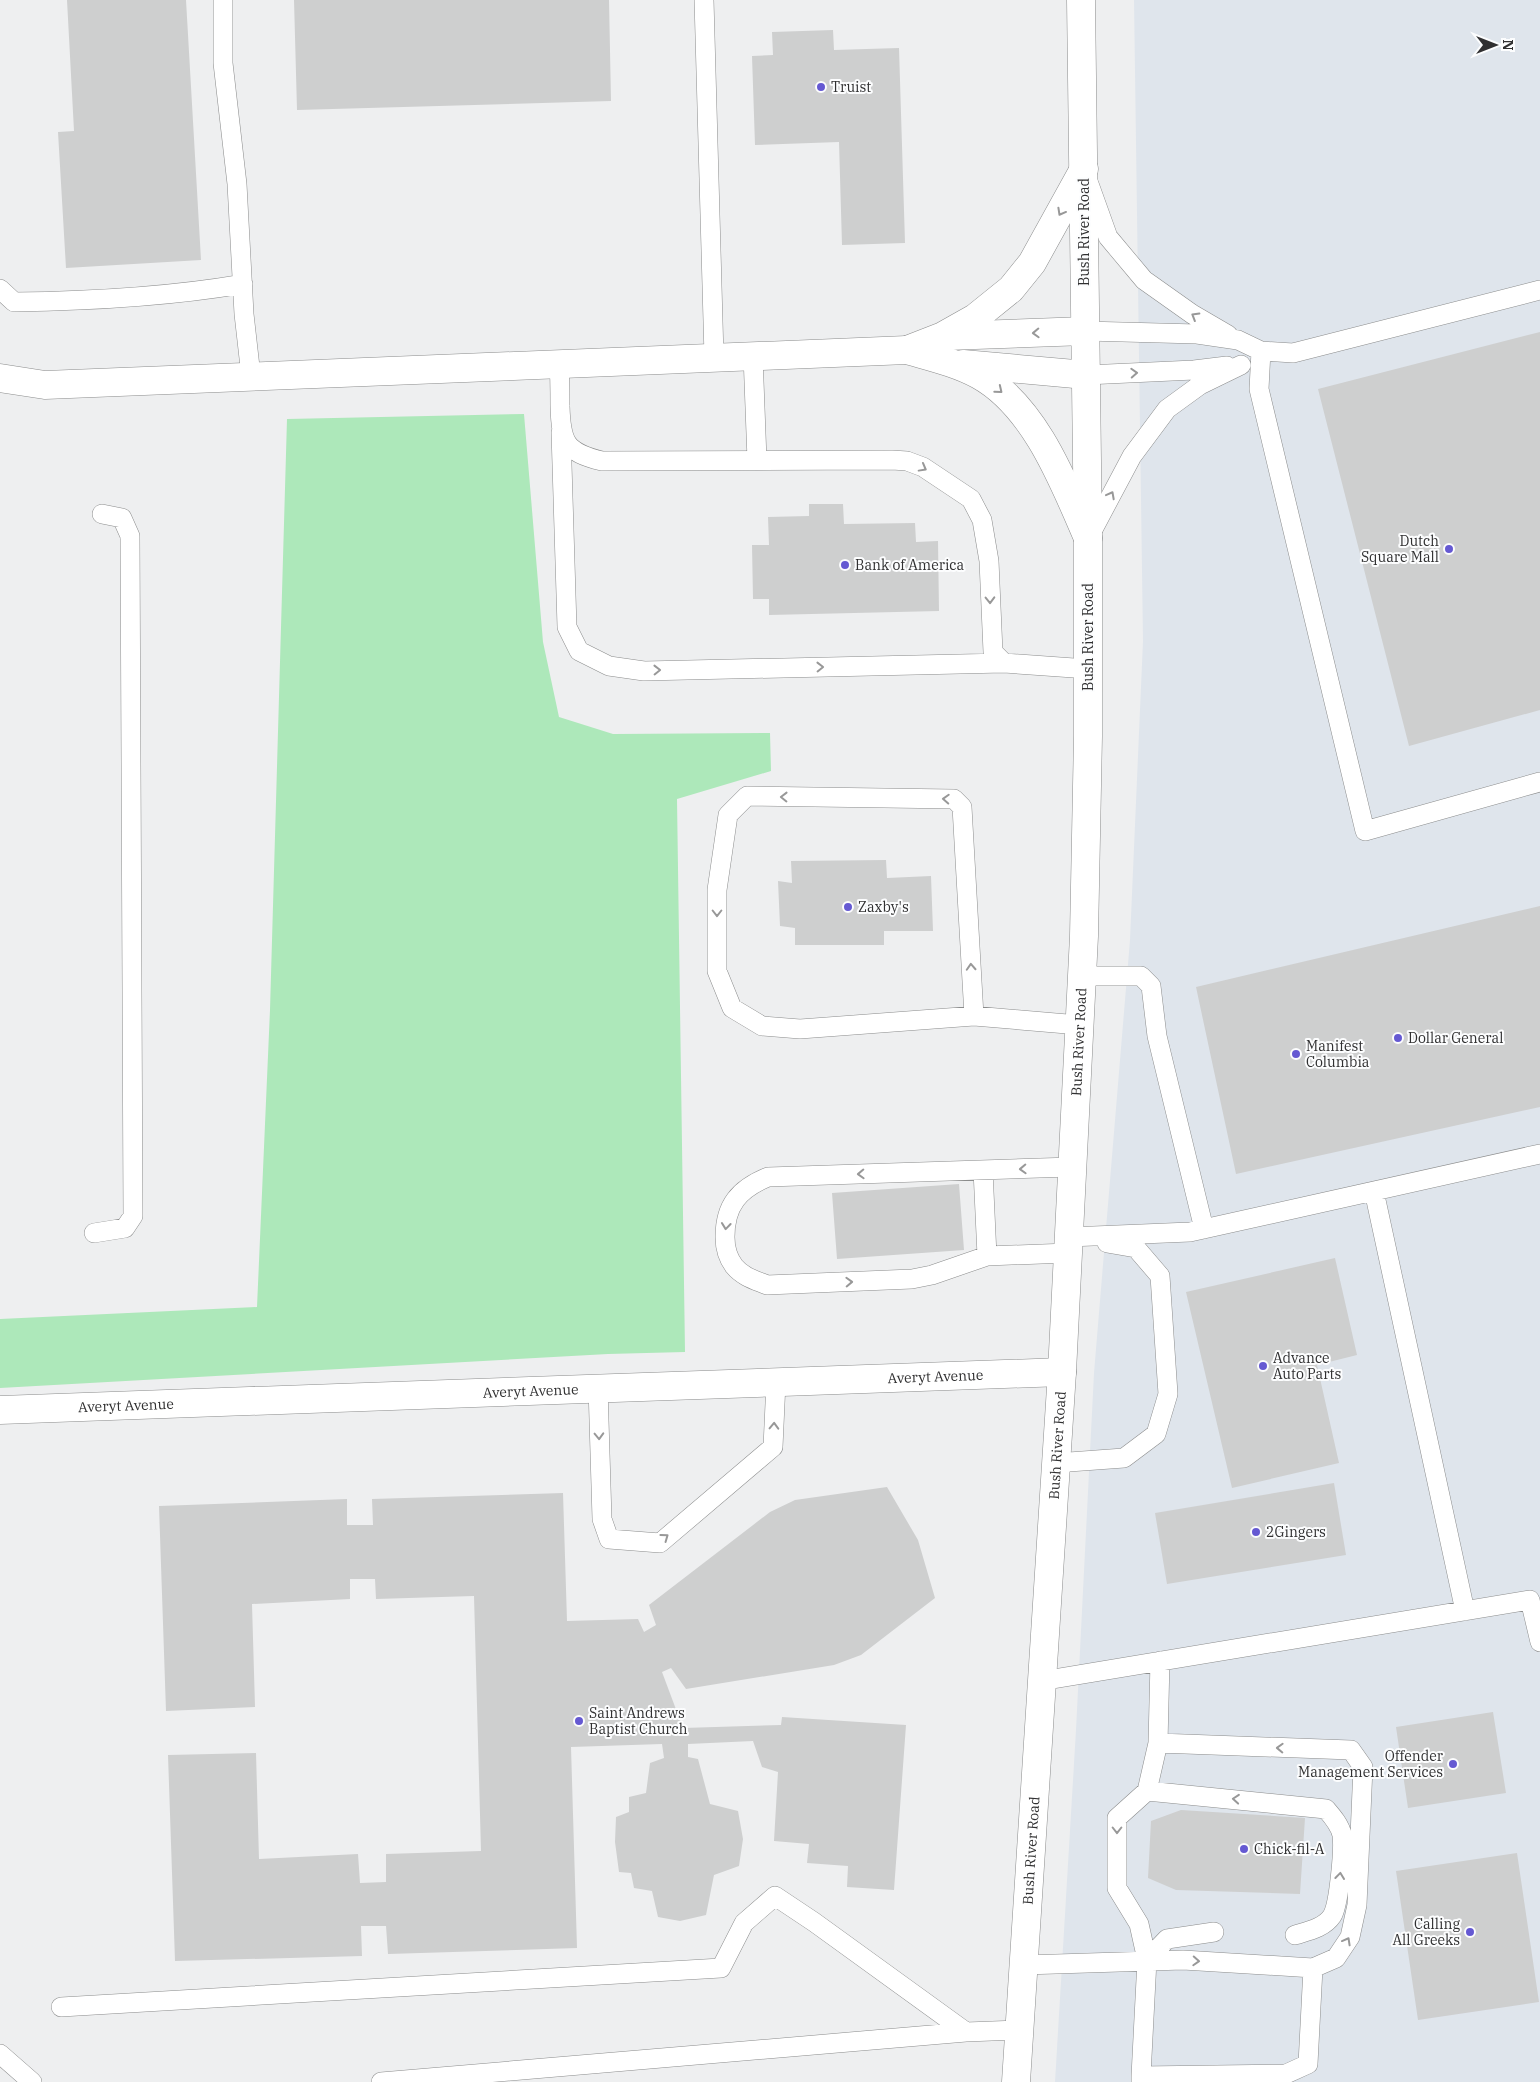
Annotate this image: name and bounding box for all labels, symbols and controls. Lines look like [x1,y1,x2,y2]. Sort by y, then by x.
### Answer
north arrow [1470,20,1520,70]
text: N [1499,39,1517,51]
place label: Truist [831,78,871,96]
marker: Truist [815,81,827,93]
street label: Bush River Road [1075,177,1093,286]
one-way arrow [1057,207,1067,216]
one-way arrow [1192,313,1201,323]
one-way arrow [1032,327,1040,338]
one-way arrow [1131,368,1139,378]
one-way arrow [993,385,1002,393]
one-way arrow [917,462,926,472]
one-way arrow [1105,491,1115,500]
place label: Dutch Square Mall [1361,532,1439,566]
marker: Dutch Square Mall [1443,543,1455,555]
place label: Bank of America [855,556,964,574]
marker: Bank of America [839,559,851,571]
street label: Bush River Road [1079,582,1097,691]
one-way arrow [985,597,995,605]
one-way arrow [816,662,824,672]
one-way arrow [654,665,662,676]
one-way arrow [780,791,788,802]
one-way arrow [942,794,950,804]
place label: Zaxby's [858,898,909,916]
marker: Zaxby's [842,901,854,913]
one-way arrow [712,910,722,917]
one-way arrow [966,963,977,971]
street label: Bush River Road [1067,987,1090,1096]
place label: Dollar General [1408,1029,1503,1047]
marker: Dollar General [1392,1032,1404,1044]
place label: Manifest Columbia [1306,1037,1370,1071]
marker: Manifest Columbia [1290,1048,1302,1060]
one-way arrow [1019,1164,1027,1175]
one-way arrow [857,1169,865,1180]
one-way arrow [721,1223,732,1231]
one-way arrow [845,1276,853,1287]
place label: Advance Auto Parts [1273,1349,1342,1383]
marker: Advance Auto Parts [1257,1360,1269,1372]
street label: Averyt Avenue [887,1366,984,1387]
street label: Averyt Avenue [483,1380,579,1402]
street label: Bush River Road [1045,1390,1070,1500]
street label: Averyt Avenue [78,1395,174,1416]
one-way arrow [769,1422,779,1430]
one-way arrow [594,1432,604,1440]
place label: 2Gingers [1266,1523,1326,1541]
marker: 2Gingers [1250,1526,1262,1538]
one-way arrow [659,1535,668,1543]
place label: Saint Andrews Baptist Church [589,1704,688,1738]
marker: Saint Andrews Baptist Church [573,1715,585,1727]
one-way arrow [1276,1742,1284,1753]
place label: Offender Management Services [1298,1747,1444,1781]
marker: Offender Management Services [1447,1758,1459,1770]
one-way arrow [1231,1794,1239,1805]
street label: Bush River Road [1019,1795,1044,1905]
one-way arrow [1112,1827,1122,1835]
place label: Chick-fil-A [1254,1840,1325,1858]
marker: Chick-fil-A [1238,1843,1250,1855]
one-way arrow [1334,1871,1345,1879]
place label: Calling All Greeks [1393,1915,1460,1949]
marker: Calling All Greeks [1464,1926,1476,1938]
one-way arrow [1340,1937,1350,1946]
one-way arrow [1192,1955,1200,1966]

